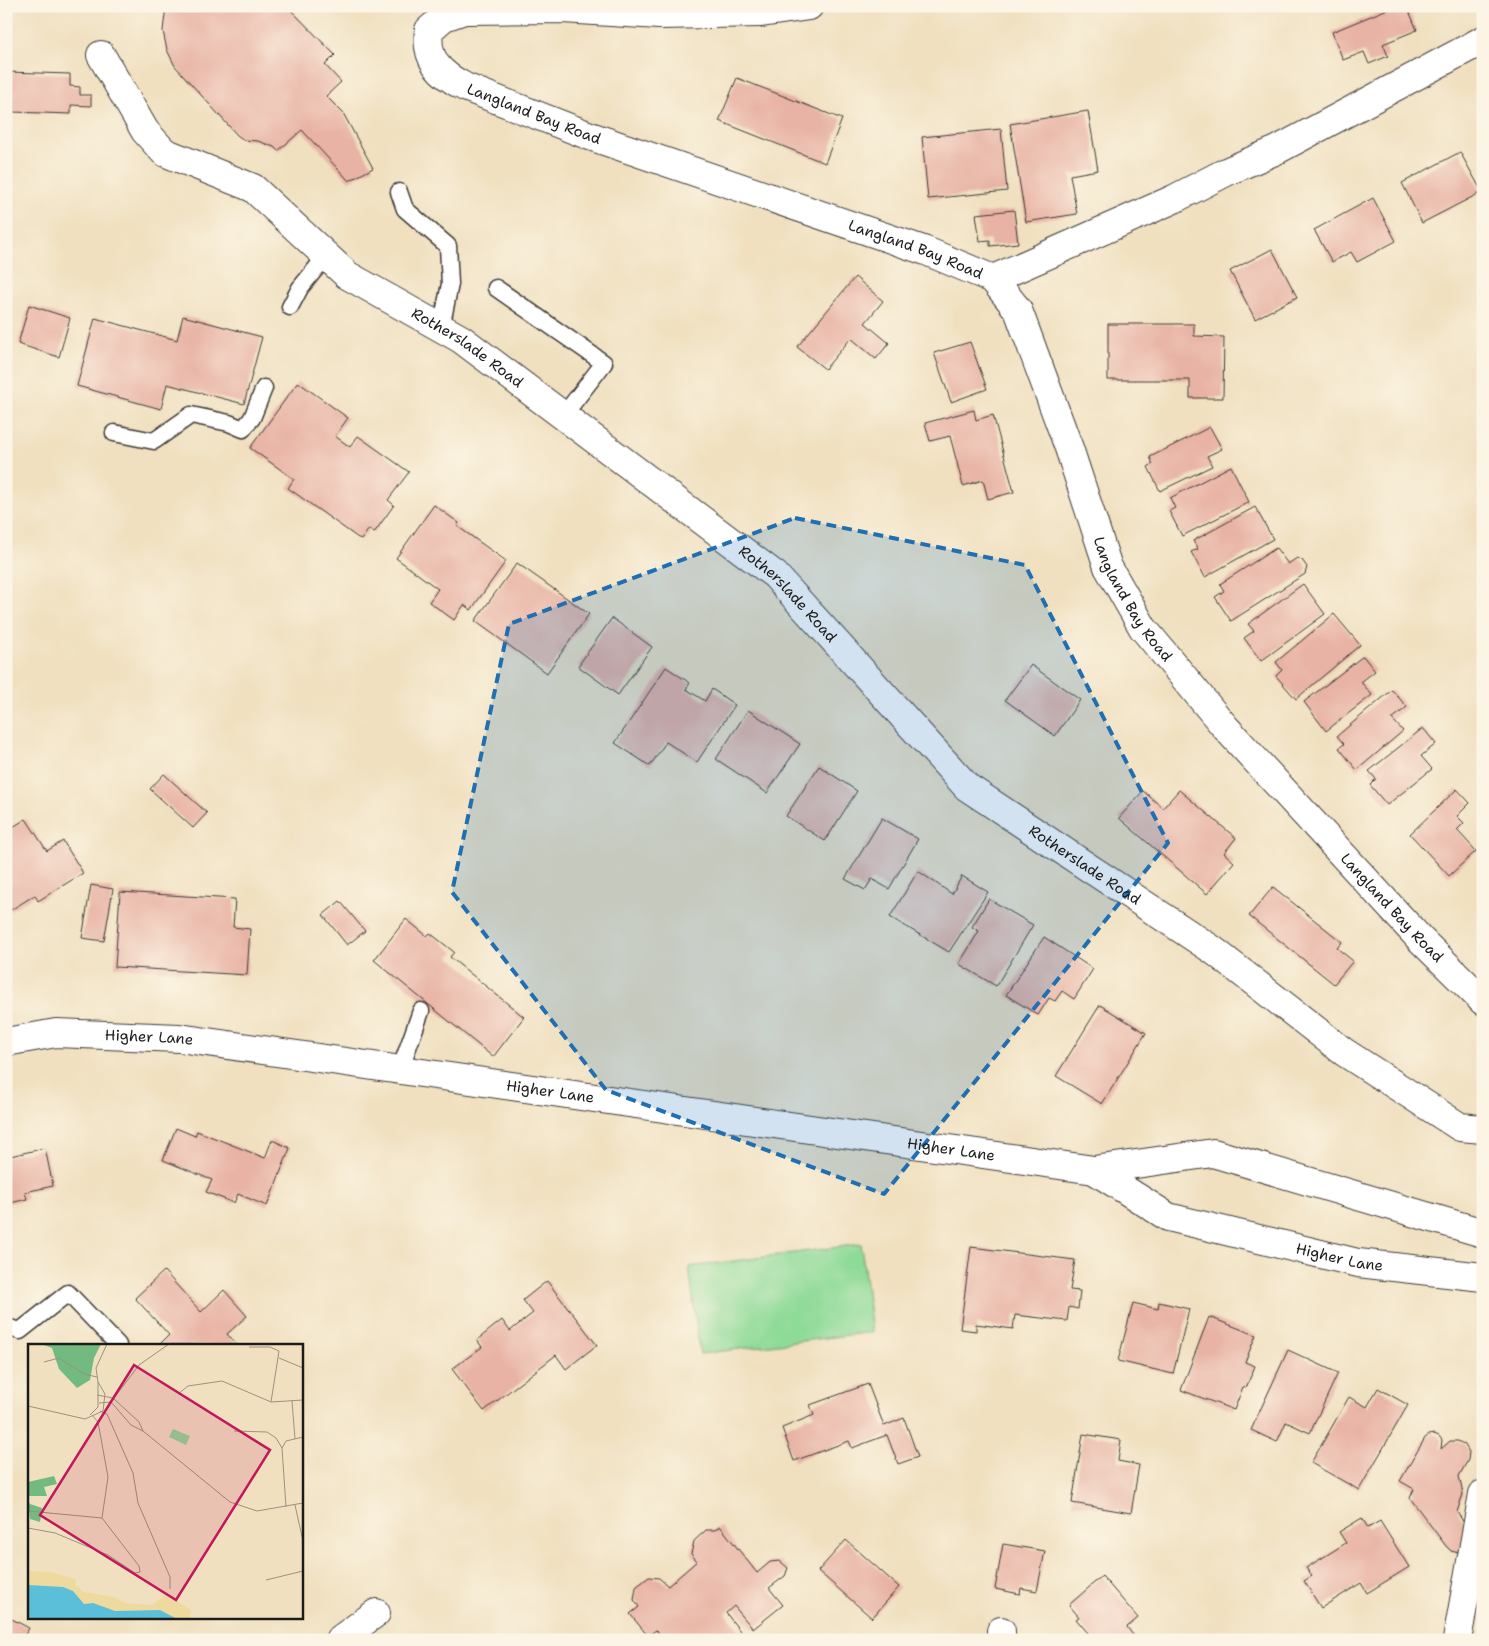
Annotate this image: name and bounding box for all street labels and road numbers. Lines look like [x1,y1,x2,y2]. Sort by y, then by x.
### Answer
street label: Langland Bay Road [464,79,604,149]
street label: Langland Bay Road [846,215,987,284]
street label: Rotherslade Road [408,303,528,393]
street label: Langland Bay Road [1089,534,1177,666]
street label: Rotherslade Road [735,541,842,647]
street label: Rotherslade Road [1025,821,1145,910]
street label: Langland Bay Road [1336,849,1448,967]
street label: Higher Lane [104,1025,195,1050]
street label: Higher Lane [505,1075,596,1108]
street label: Higher Lane [906,1133,996,1166]
street label: Higher Lane [1294,1238,1384,1276]

